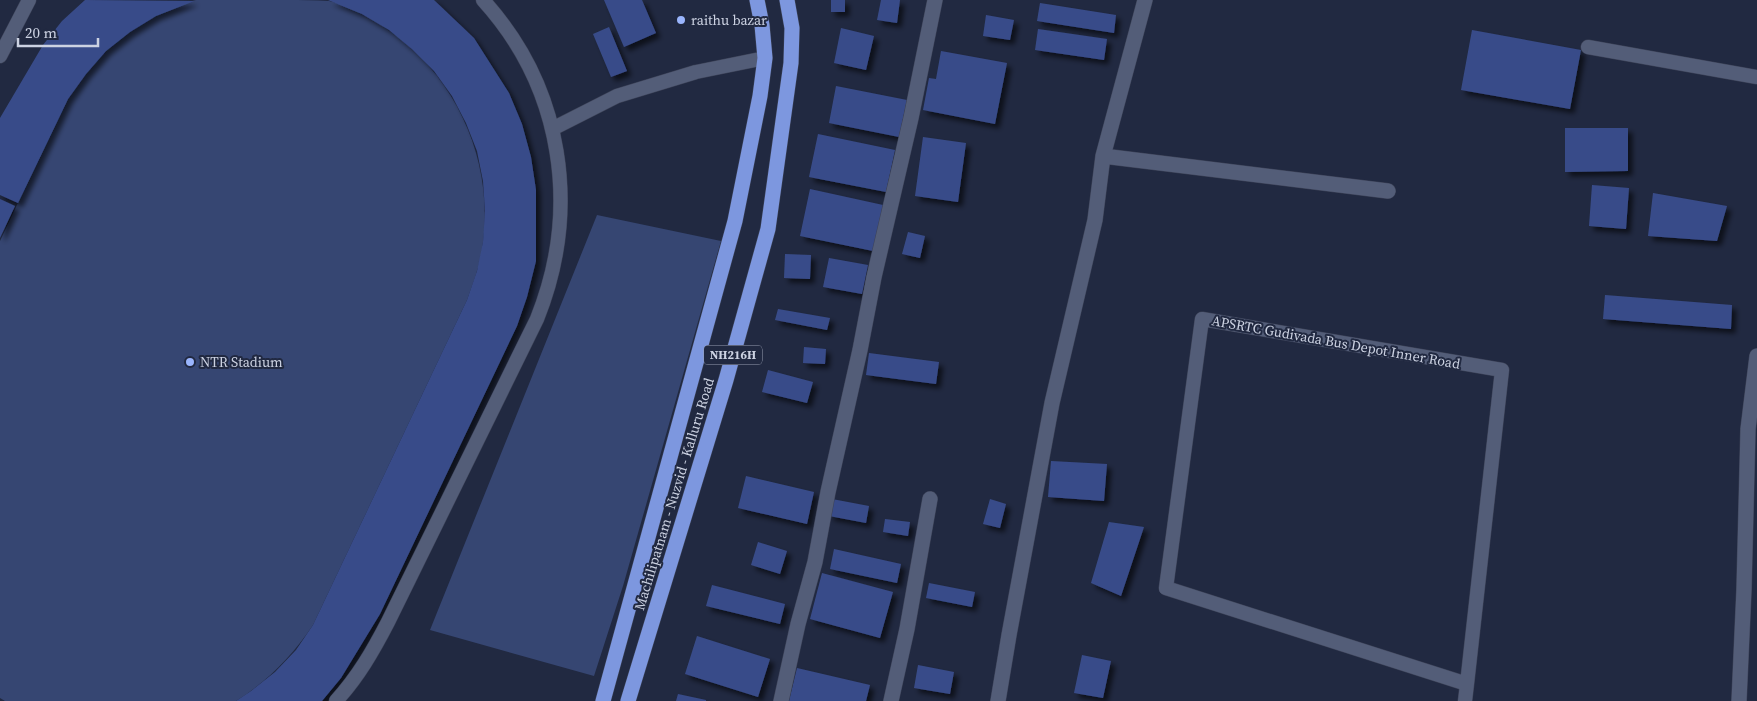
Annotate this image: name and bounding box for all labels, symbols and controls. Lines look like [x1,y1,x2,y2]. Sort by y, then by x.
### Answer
place label: raithu bazar [691,10,767,30]
marker: raithu bazar [675,14,687,26]
scale bar [18,15,98,47]
text: 20 m [25,22,57,43]
street label: APSRTC Gudivada Bus Depot Inner Road [1210,310,1462,374]
road number: NH216H [704,346,762,364]
place label: NTR Stadium [200,352,283,372]
marker: NTR Stadium [184,356,196,368]
street label: Machilipatnam - Nuzvid - Kalluru Road [629,375,719,613]

